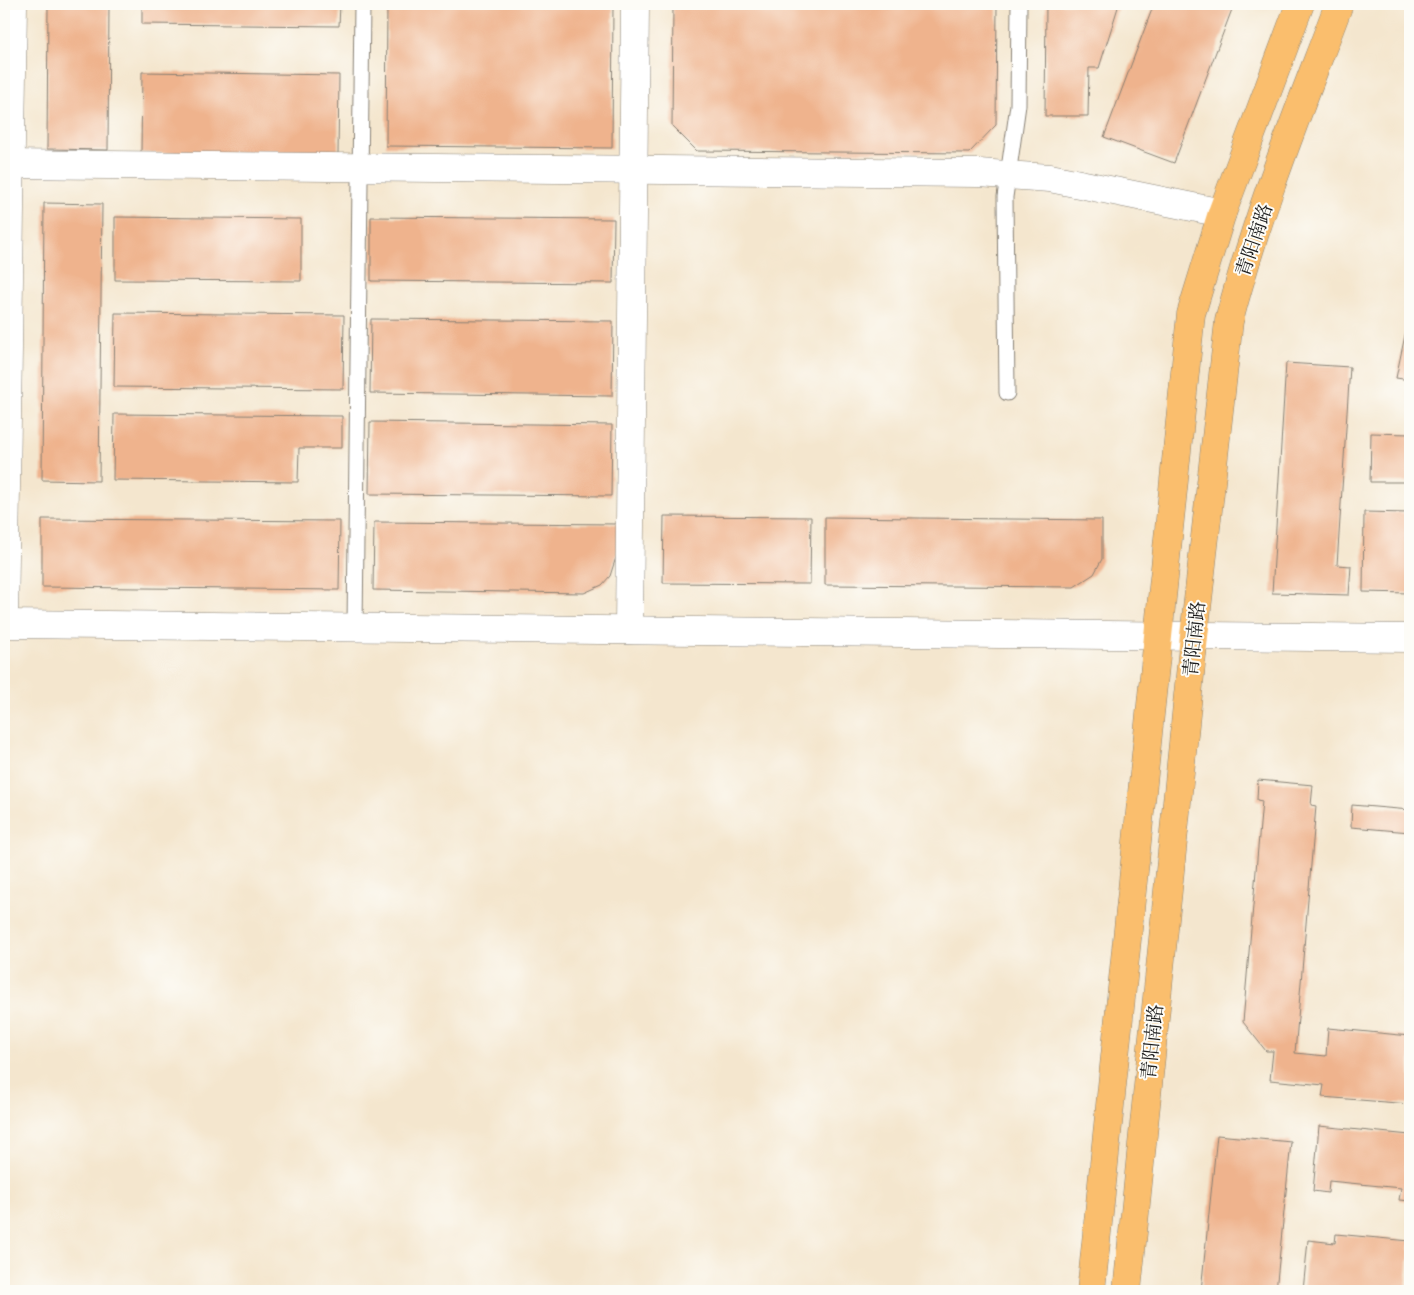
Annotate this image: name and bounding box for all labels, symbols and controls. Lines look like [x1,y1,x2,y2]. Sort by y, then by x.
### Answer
street label: 青阳南路 [1231,200,1277,280]
street label: 青阳南路 [1179,600,1209,678]
street label: 青阳南路 [1137,1003,1167,1081]

